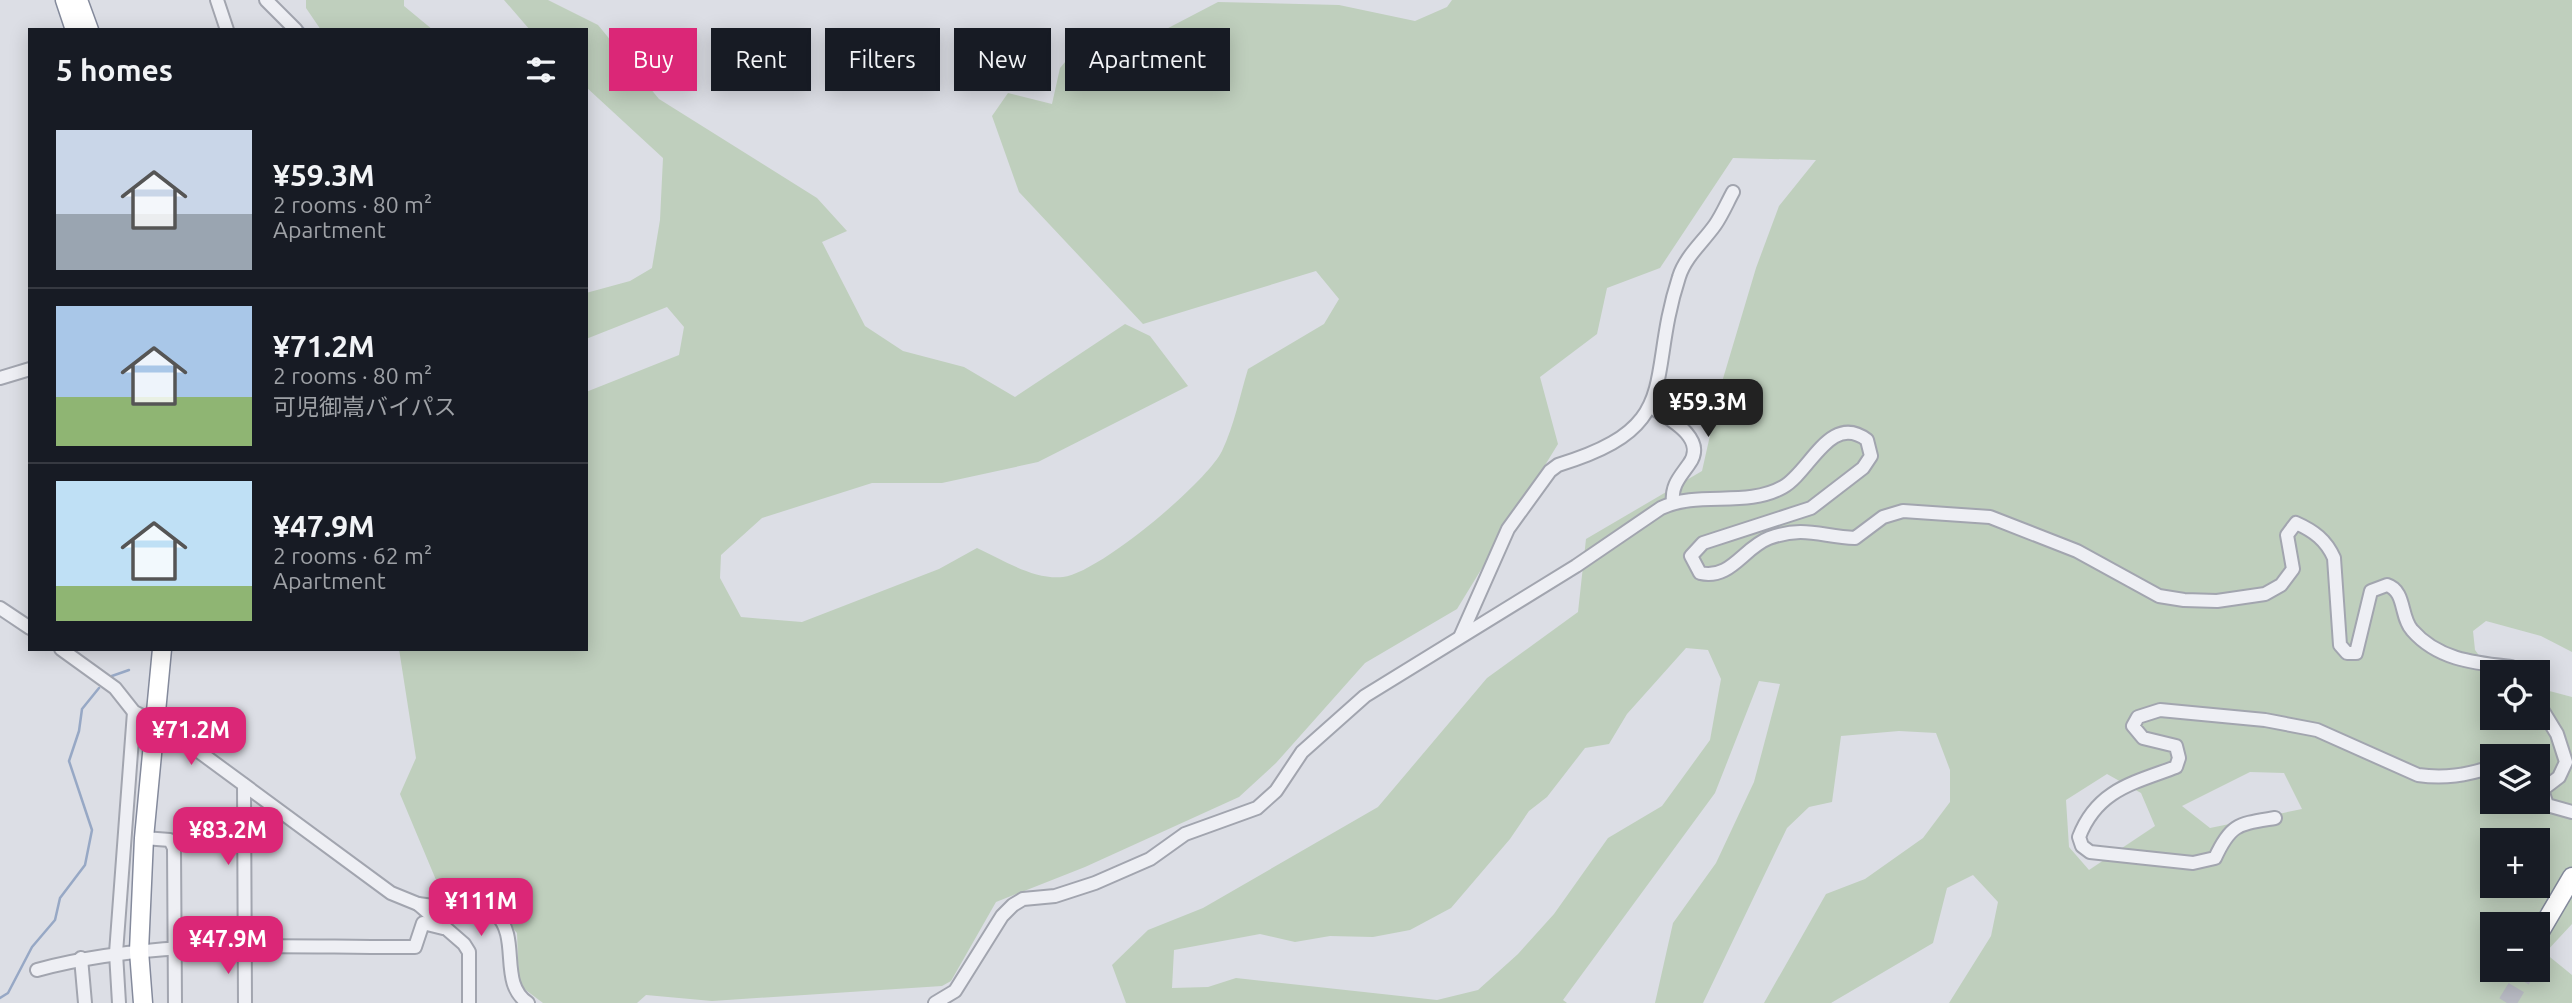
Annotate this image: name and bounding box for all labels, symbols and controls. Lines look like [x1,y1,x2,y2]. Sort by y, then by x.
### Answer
chip: Buy [609,28,697,91]
chip: Rent [711,28,811,91]
chip: Filters [825,28,940,91]
chip: New [954,28,1051,91]
chip: Apartment [1065,28,1230,91]
icon: filters [522,51,560,89]
text: 5 homes [56,53,173,87]
icon: home [112,158,196,242]
text: ¥59.3M [273,158,375,192]
text: 2 rooms · 80 m² [273,192,432,217]
text: Apartment [273,217,386,242]
text: ¥71.2M [273,329,375,363]
icon: home [112,334,196,418]
text: 2 rooms · 80 m² [273,363,432,388]
pin: ¥59.3M [1651,380,1765,439]
text: ¥59.3M [1669,389,1747,414]
text: 可児御嵩バイパス [273,394,457,419]
icon: home [112,509,196,593]
text: ¥47.9M [273,509,375,543]
text: 2 rooms · 62 m² [273,543,432,568]
text: Apartment [273,568,386,593]
map controls [2480,660,2550,982]
button: locate [2480,660,2550,730]
pin: ¥71.2M [134,708,248,767]
text: ¥71.2M [152,717,230,742]
button: layers [2480,744,2550,814]
pin: ¥83.2M [171,808,285,867]
text: ¥83.2M [189,817,267,842]
button: + [2480,828,2550,898]
pin: ¥111M [432,878,530,938]
text: ¥111M [445,888,517,913]
button: − [2480,912,2550,982]
pin: ¥47.9M [171,916,285,976]
text: ¥47.9M [189,926,267,951]

